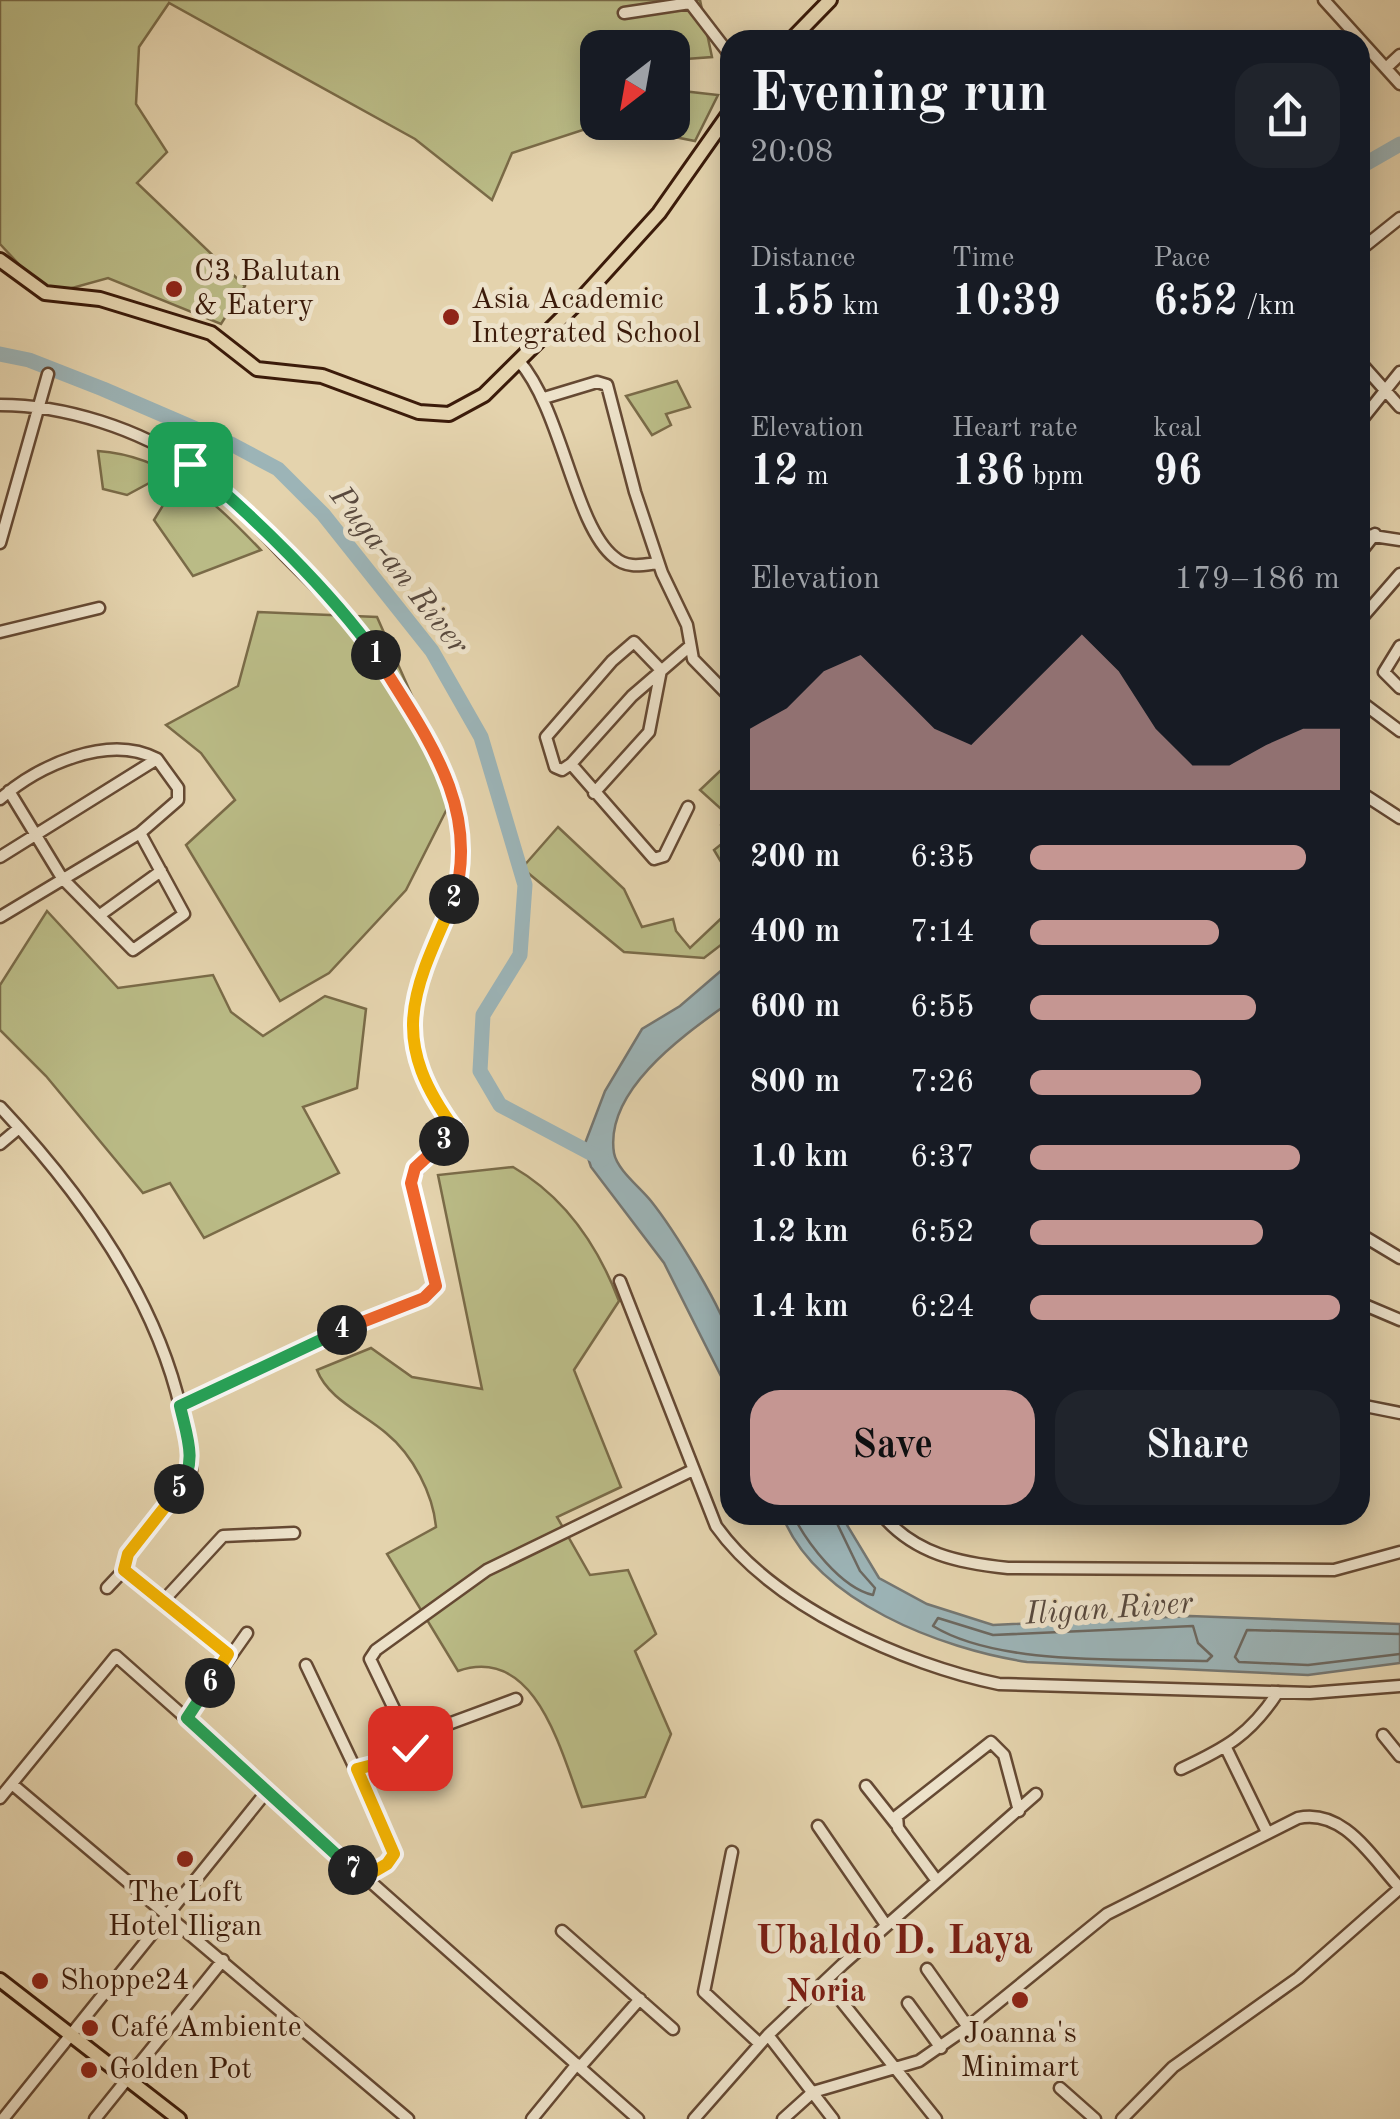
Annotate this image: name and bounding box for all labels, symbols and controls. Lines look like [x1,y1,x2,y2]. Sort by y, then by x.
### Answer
north arrow [580,30,690,140]
map controls [580,30,690,140]
button: share [1235,63,1340,168]
text: Evening run [750,68,1048,123]
text: 20:08 [750,137,833,169]
text: Distance [750,245,855,273]
text: Time [952,245,1014,273]
text: Pace [1153,245,1210,273]
place label: C3 Balutan & Eatery [194,257,341,321]
marker: C3 Balutan & Eatery [163,278,185,300]
text: 1.55 [750,282,835,324]
text: 10:39 [952,282,1061,324]
text: 6:52 [1153,282,1238,324]
place label: Asia Academic Integrated School [471,285,701,349]
text: km [835,293,879,321]
text: /km [1238,293,1295,321]
marker: Asia Academic Integrated School [440,306,462,328]
text: Elevation [750,415,864,443]
text: Heart rate [952,415,1078,443]
text: kcal [1153,415,1202,443]
pin [148,422,233,507]
icon: arrive [163,437,218,492]
text: 12 [750,452,799,494]
text: 136 [952,452,1025,494]
text: 96 [1153,452,1202,494]
text: m [799,463,829,491]
text: bpm [1025,463,1084,491]
water label: Puga-an River [322,480,474,662]
text: Elevation [750,564,880,596]
text: 179–186 m [1174,564,1340,596]
pin: 1 [351,630,401,680]
text: 1 [368,641,384,669]
text: 200 m [750,842,840,874]
text: 6:35 [910,842,975,874]
pin: 2 [429,874,479,924]
text: 2 [446,885,462,913]
text: 400 m [750,917,840,949]
text: 7:14 [910,917,975,949]
text: 600 m [750,992,840,1024]
text: 6:55 [910,992,975,1024]
text: 800 m [750,1067,840,1099]
text: 7:26 [910,1067,975,1099]
pin: 3 [419,1116,469,1166]
text: 3 [436,1127,452,1155]
text: 1.0 km [750,1142,849,1174]
text: 6:37 [910,1142,975,1174]
text: 1.2 km [750,1217,849,1249]
text: 6:52 [910,1217,975,1249]
text: 1.4 km [750,1292,849,1324]
text: 6:24 [910,1292,975,1324]
pin: 4 [317,1305,367,1355]
text: 4 [334,1316,350,1344]
button: Save [750,1390,1035,1505]
button: Share [1055,1390,1340,1505]
pin: 5 [154,1464,204,1514]
text: 5 [171,1475,187,1503]
water label: Iligan River [1023,1588,1195,1632]
pin: 6 [185,1658,235,1708]
text: 6 [202,1669,218,1697]
pin [368,1706,453,1791]
icon: check [383,1721,438,1776]
pin: 7 [328,1845,378,1895]
marker: The Loft Hotel Iligan [174,1848,196,1870]
text: 7 [345,1856,361,1884]
place label: The Loft Hotel Iligan [108,1878,262,1942]
district label: Ubaldo D. Laya [755,1923,1033,1963]
place label: Shoppe24 [60,1966,189,1996]
marker: Shoppe24 [29,1970,51,1992]
district label: Noria [786,1977,866,2009]
marker: Joanna's Minimart [1009,1989,1031,2011]
place label: Café Ambiente [110,2013,302,2043]
marker: Café Ambiente [79,2017,101,2039]
place label: Joanna's Minimart [961,2019,1079,2083]
place label: Golden Pot [109,2055,252,2085]
marker: Golden Pot [78,2059,100,2081]

